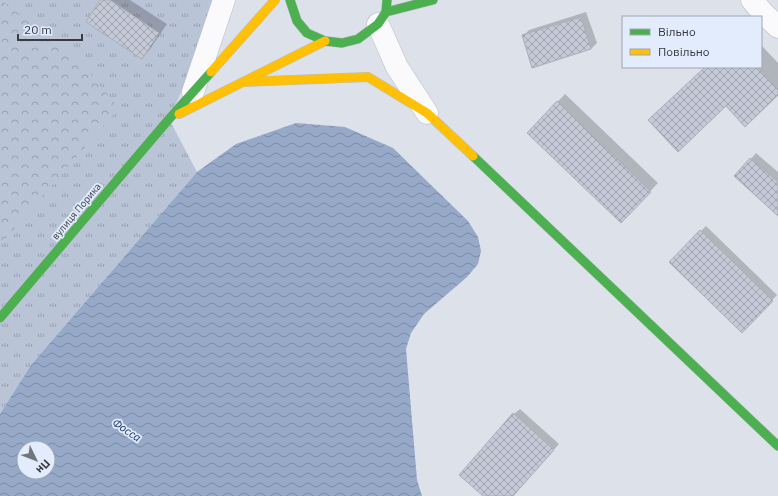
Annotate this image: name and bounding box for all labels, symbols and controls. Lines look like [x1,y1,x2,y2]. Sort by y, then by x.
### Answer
scale bar [18,16,82,42]
legend [622,16,762,68]
text: 20 m [24,22,52,37]
text: Вільно [658,24,696,39]
text: Повільно [658,44,710,59]
street label: вулиця Порика [49,180,104,243]
water label: Фосса [110,415,144,445]
north arrow [16,440,56,480]
text: Пн [33,457,53,477]

